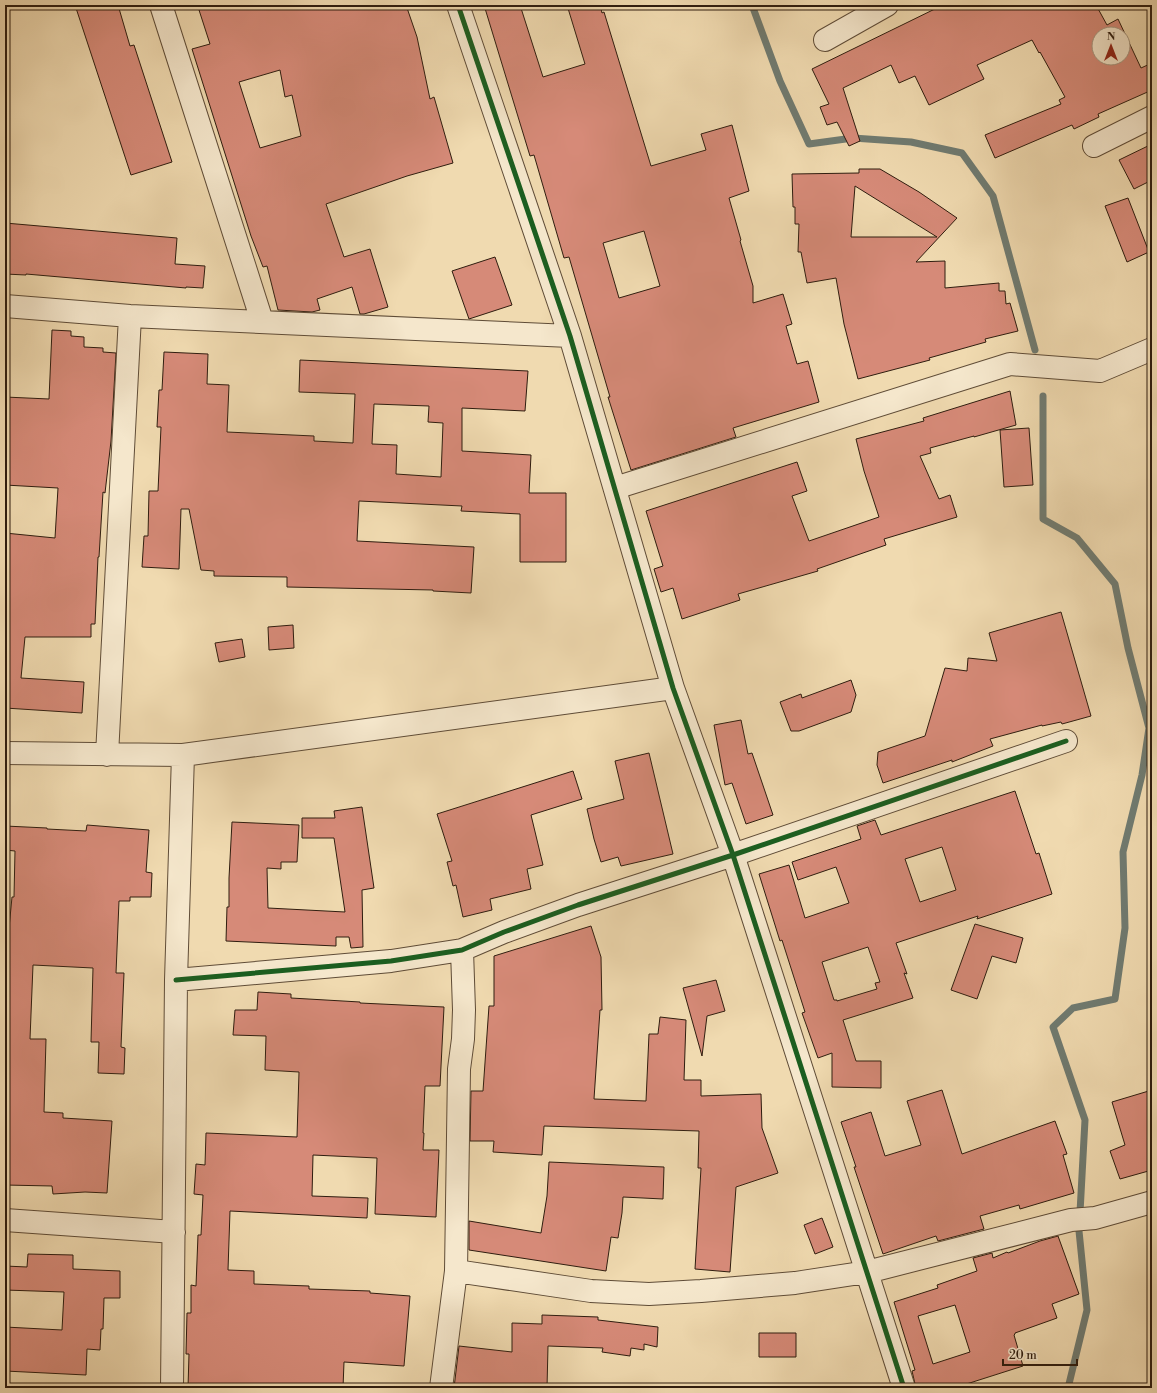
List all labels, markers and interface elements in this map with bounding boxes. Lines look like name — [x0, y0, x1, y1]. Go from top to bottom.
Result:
north arrow — [1091, 26, 1131, 66]
text: N — [1107, 30, 1116, 44]
scale bar — [1003, 1341, 1077, 1367]
text: 20 m — [1009, 1348, 1037, 1363]

